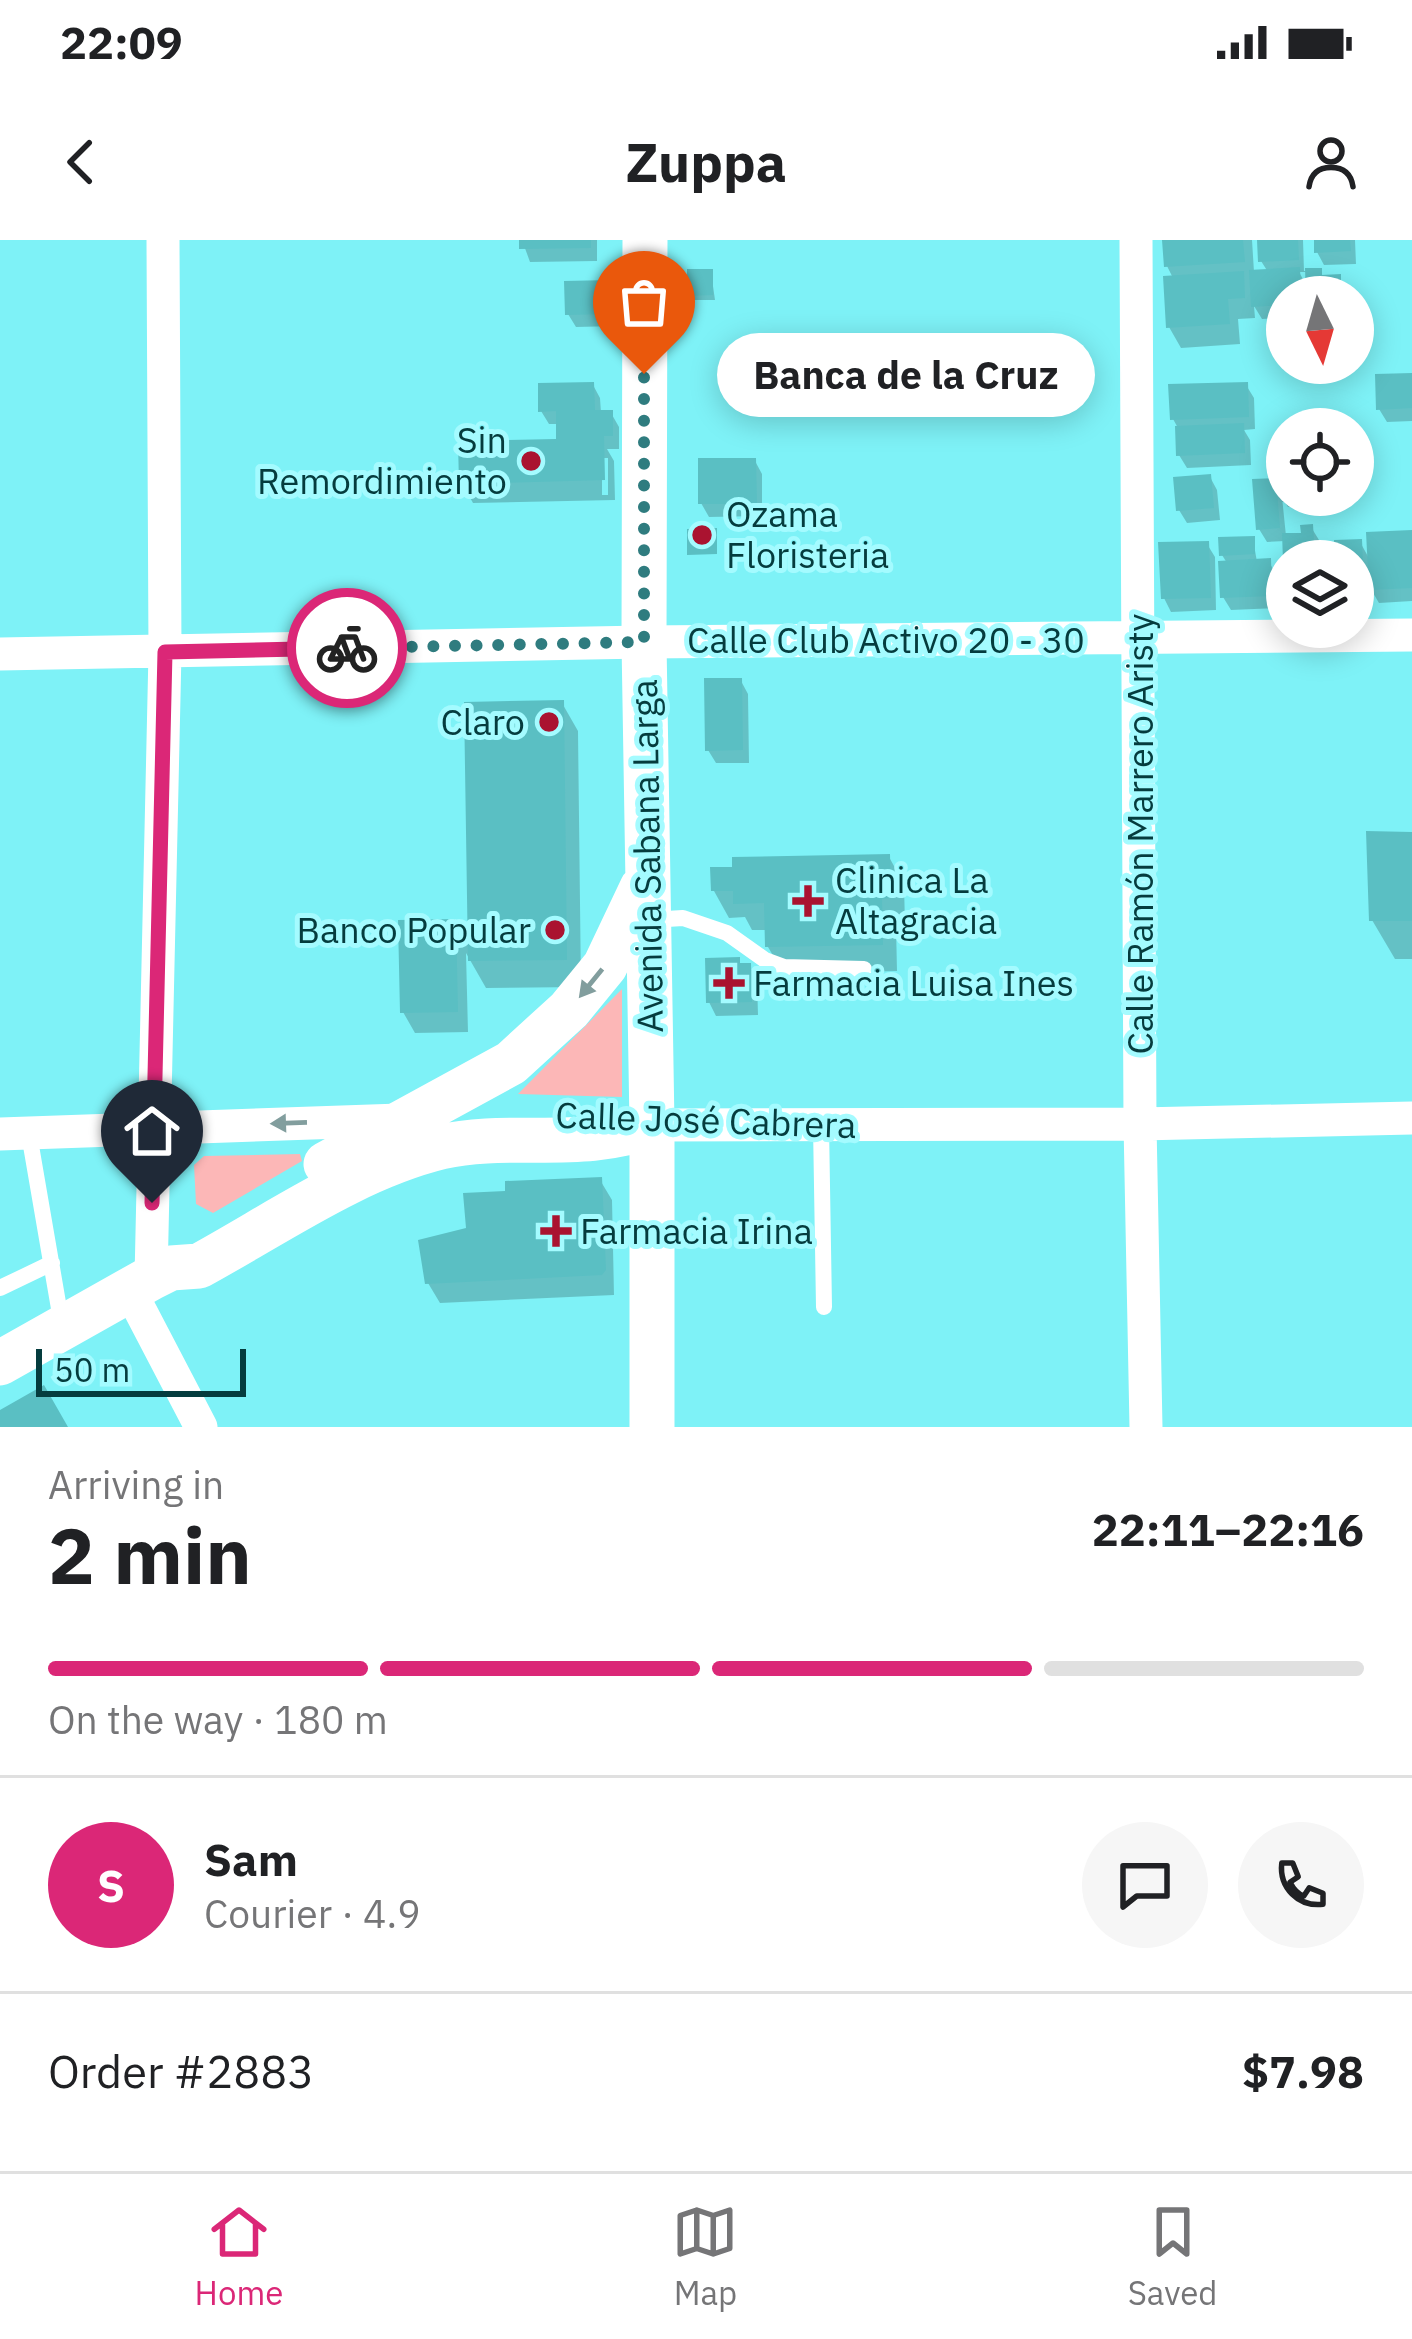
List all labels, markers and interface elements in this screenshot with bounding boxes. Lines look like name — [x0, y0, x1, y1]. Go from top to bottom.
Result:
text: 22:09 — [60, 13, 183, 71]
text: Zuppa — [625, 127, 787, 197]
icon: back — [48, 129, 114, 195]
icon: person — [1298, 129, 1364, 195]
pin — [593, 251, 695, 374]
icon: bag — [611, 269, 677, 335]
north arrow — [1266, 276, 1374, 384]
map controls — [1266, 276, 1374, 648]
callout: Banca de la Cruz — [716, 332, 1094, 416]
text: Banca de la Cruz — [753, 349, 1059, 400]
button: locate — [1266, 408, 1374, 516]
place label: Sin Remordimiento — [257, 416, 507, 504]
marker: Sin Remordimiento — [518, 448, 544, 474]
place label: Ozama Floristeria — [726, 490, 889, 578]
marker: Ozama Floristeria — [689, 522, 715, 548]
button: layers — [1266, 540, 1374, 648]
courier — [287, 588, 407, 708]
street label: Calle Ramón Marrero Aristy — [1116, 613, 1163, 1055]
icon: bike — [314, 615, 380, 681]
street label: Calle Club Activo 20 - 30 — [687, 616, 1085, 663]
street label: Avenida Sabana Larga — [620, 679, 673, 1033]
place label: Claro — [440, 698, 525, 745]
marker: Claro — [536, 709, 562, 735]
place label: Clinica La Altagracia — [835, 856, 997, 944]
marker: Clinica La Altagracia — [792, 885, 824, 917]
place label: Banco Popular — [296, 906, 531, 953]
marker: Banco Popular — [542, 917, 568, 943]
place label: Farmacia Luisa Ines — [753, 959, 1074, 1006]
one-way arrow — [579, 967, 604, 998]
marker: Farmacia Luisa Ines — [716, 970, 742, 996]
pin — [101, 1080, 203, 1203]
street label: Calle José Cabrera — [555, 1091, 857, 1148]
icon: home — [119, 1098, 185, 1164]
one-way arrow — [269, 1114, 307, 1133]
place label: Farmacia Irina — [580, 1207, 813, 1254]
marker: Farmacia Irina — [543, 1218, 569, 1244]
scale bar — [36, 1343, 246, 1396]
text: 50 m — [54, 1348, 130, 1391]
text: Arriving in — [48, 1459, 224, 1510]
text: 22:11–22:16 — [1092, 1500, 1364, 1558]
text: 2 min — [48, 1504, 252, 1605]
text: On the way · 180 m — [48, 1694, 388, 1745]
button: chat — [1082, 1822, 1208, 1948]
button: phone — [1238, 1822, 1364, 1948]
text: Sam — [204, 1830, 298, 1888]
text: S — [97, 1856, 125, 1914]
text: Courier · 4.9 — [204, 1888, 421, 1939]
text: Order #2883 — [48, 2042, 314, 2100]
text: $7.98 — [1242, 2042, 1364, 2100]
tab: Home — [195, 2199, 283, 2314]
tab: Map — [672, 2199, 738, 2314]
tab: Saved — [1128, 2199, 1217, 2314]

